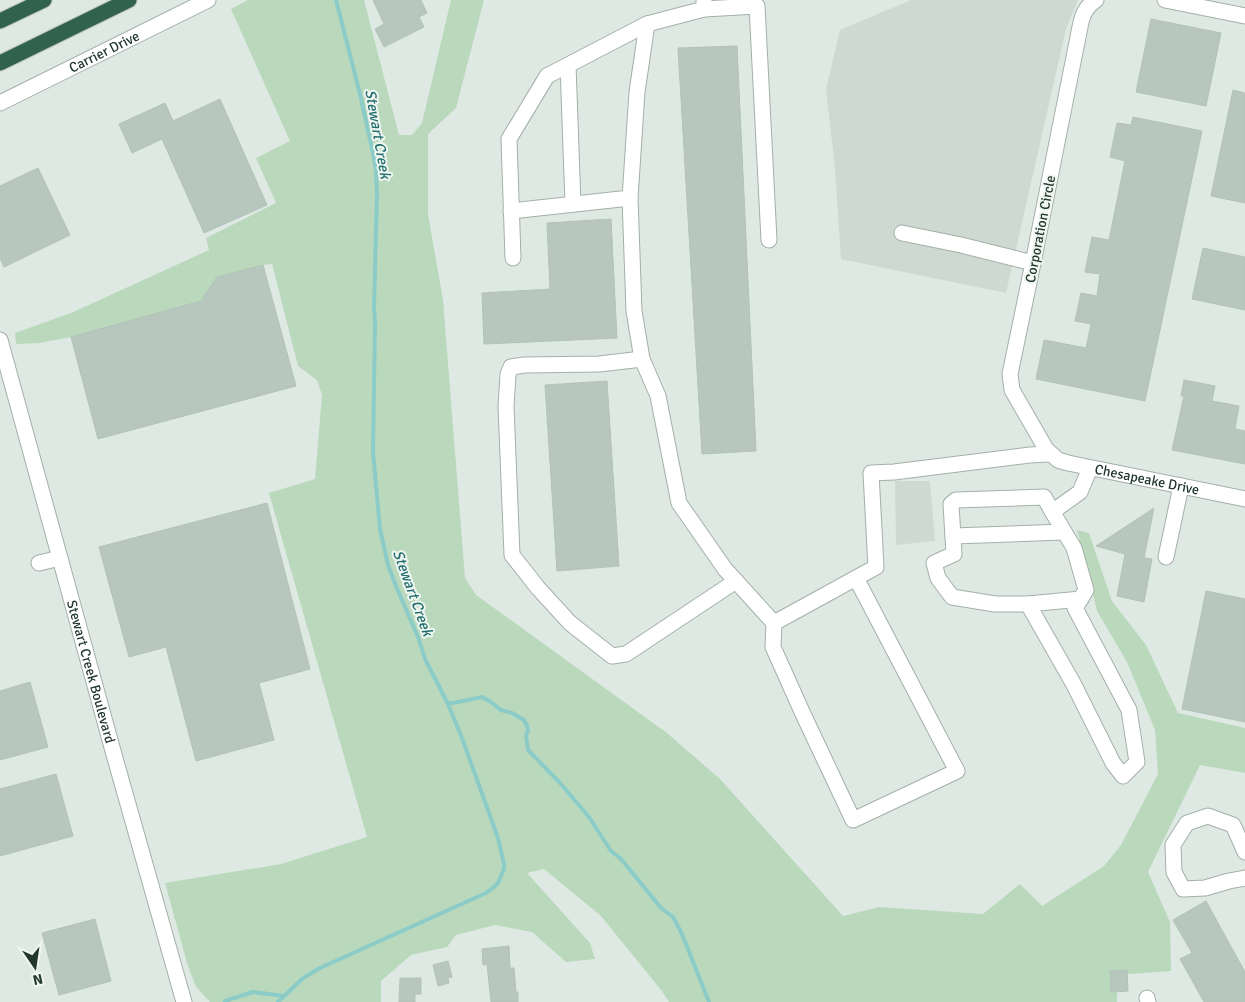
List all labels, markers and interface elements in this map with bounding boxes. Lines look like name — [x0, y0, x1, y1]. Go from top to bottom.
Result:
street label: Carrier Drive — [66, 27, 142, 77]
water label: Stewart Creek — [361, 88, 395, 181]
street label: Corporation Circle — [1022, 174, 1059, 284]
street label: Chesapeake Drive — [1093, 461, 1201, 498]
water label: Stewart Creek — [389, 547, 437, 640]
street label: Stewart Creek Boulevard — [63, 598, 118, 745]
north arrow — [10, 942, 60, 992]
text: N — [31, 970, 44, 989]

